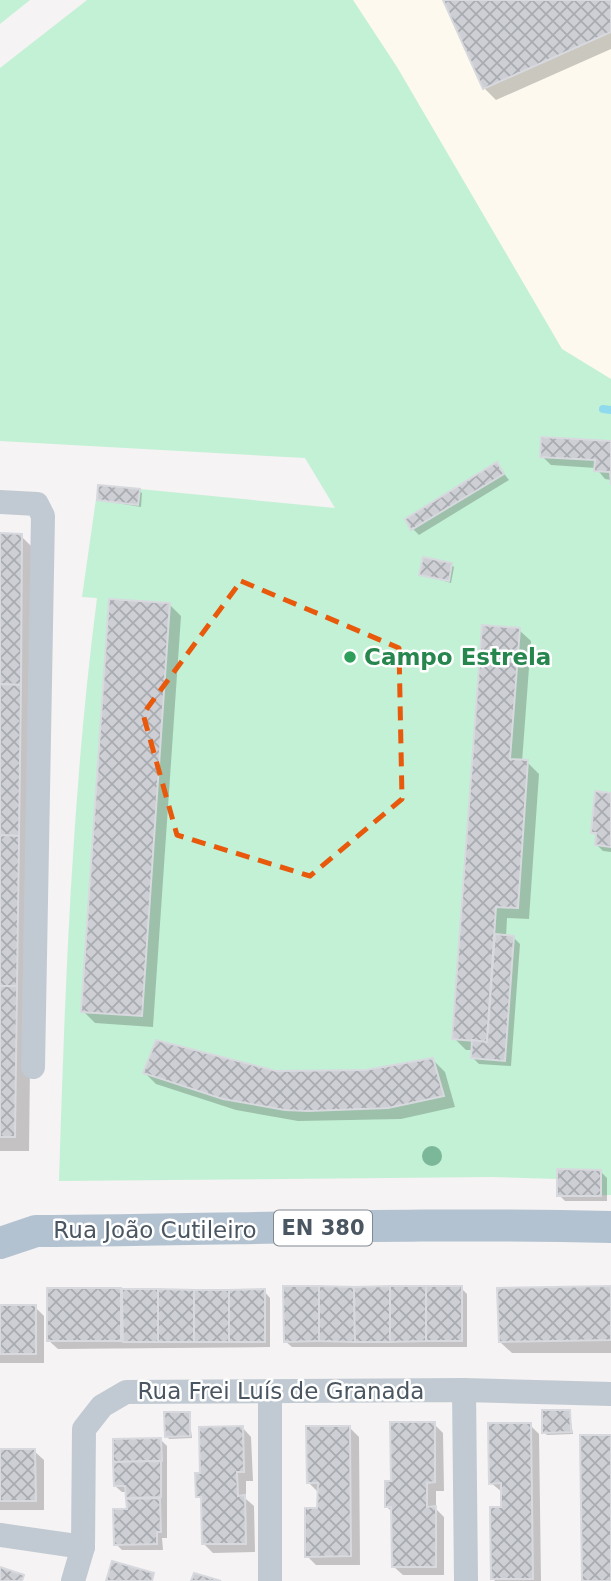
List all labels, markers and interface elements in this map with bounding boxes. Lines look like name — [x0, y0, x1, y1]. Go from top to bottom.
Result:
place label: Campo Estrela — [364, 644, 551, 670]
marker: Campo Estrela — [342, 649, 358, 665]
road number: EN 380 — [274, 1210, 372, 1246]
street label: Rua João Cutileiro — [53, 1217, 257, 1243]
street label: Rua Frei Luís de Granada — [138, 1378, 424, 1404]

